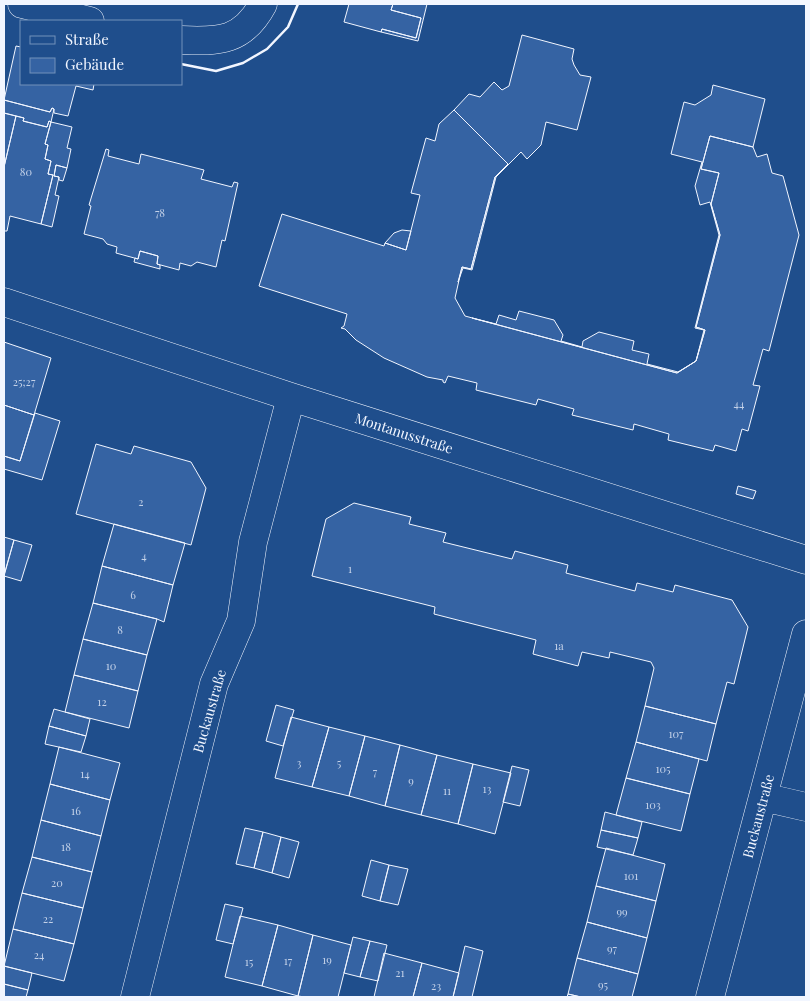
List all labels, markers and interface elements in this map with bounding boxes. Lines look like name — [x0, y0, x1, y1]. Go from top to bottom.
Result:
legend — [20, 20, 182, 85]
text: Straße — [65, 29, 109, 49]
text: Gebäude — [65, 54, 124, 74]
house number: 80 — [20, 164, 33, 179]
house number: 78 — [155, 205, 165, 220]
house number: 25;27 — [13, 374, 36, 389]
house number: 44 — [734, 396, 745, 411]
street label: Montanusstraße — [352, 408, 456, 458]
house number: 2 — [138, 494, 144, 509]
house number: 4 — [141, 548, 147, 563]
house number: 1 — [348, 561, 352, 576]
house number: 6 — [130, 587, 136, 602]
house number: 8 — [117, 622, 123, 637]
house number: 1a — [554, 638, 564, 653]
house number: 10 — [106, 658, 117, 673]
street label: Buckaustraße — [188, 667, 230, 755]
house number: 12 — [97, 694, 107, 709]
house number: 107 — [668, 726, 684, 741]
house number: 3 — [297, 755, 302, 770]
house number: 5 — [337, 755, 342, 770]
house number: 105 — [655, 761, 671, 776]
house number: 7 — [373, 764, 378, 779]
house number: 14 — [80, 766, 90, 781]
street label: Buckaustraße — [738, 772, 778, 860]
house number: 9 — [408, 773, 414, 788]
house number: 13 — [483, 781, 491, 796]
house number: 11 — [443, 783, 451, 798]
house number: 103 — [645, 797, 661, 812]
house number: 16 — [71, 803, 81, 818]
house number: 18 — [61, 839, 71, 854]
house number: 101 — [624, 868, 638, 883]
house number: 20 — [51, 875, 63, 890]
house number: 99 — [616, 904, 628, 919]
house number: 22 — [43, 911, 53, 926]
house number: 97 — [607, 941, 618, 956]
house number: 24 — [34, 947, 45, 962]
house number: 19 — [322, 952, 332, 967]
house number: 17 — [284, 953, 293, 968]
house number: 15 — [245, 954, 254, 969]
house number: 21 — [395, 965, 405, 980]
house number: 95 — [598, 977, 609, 992]
house number: 23 — [431, 978, 441, 993]

